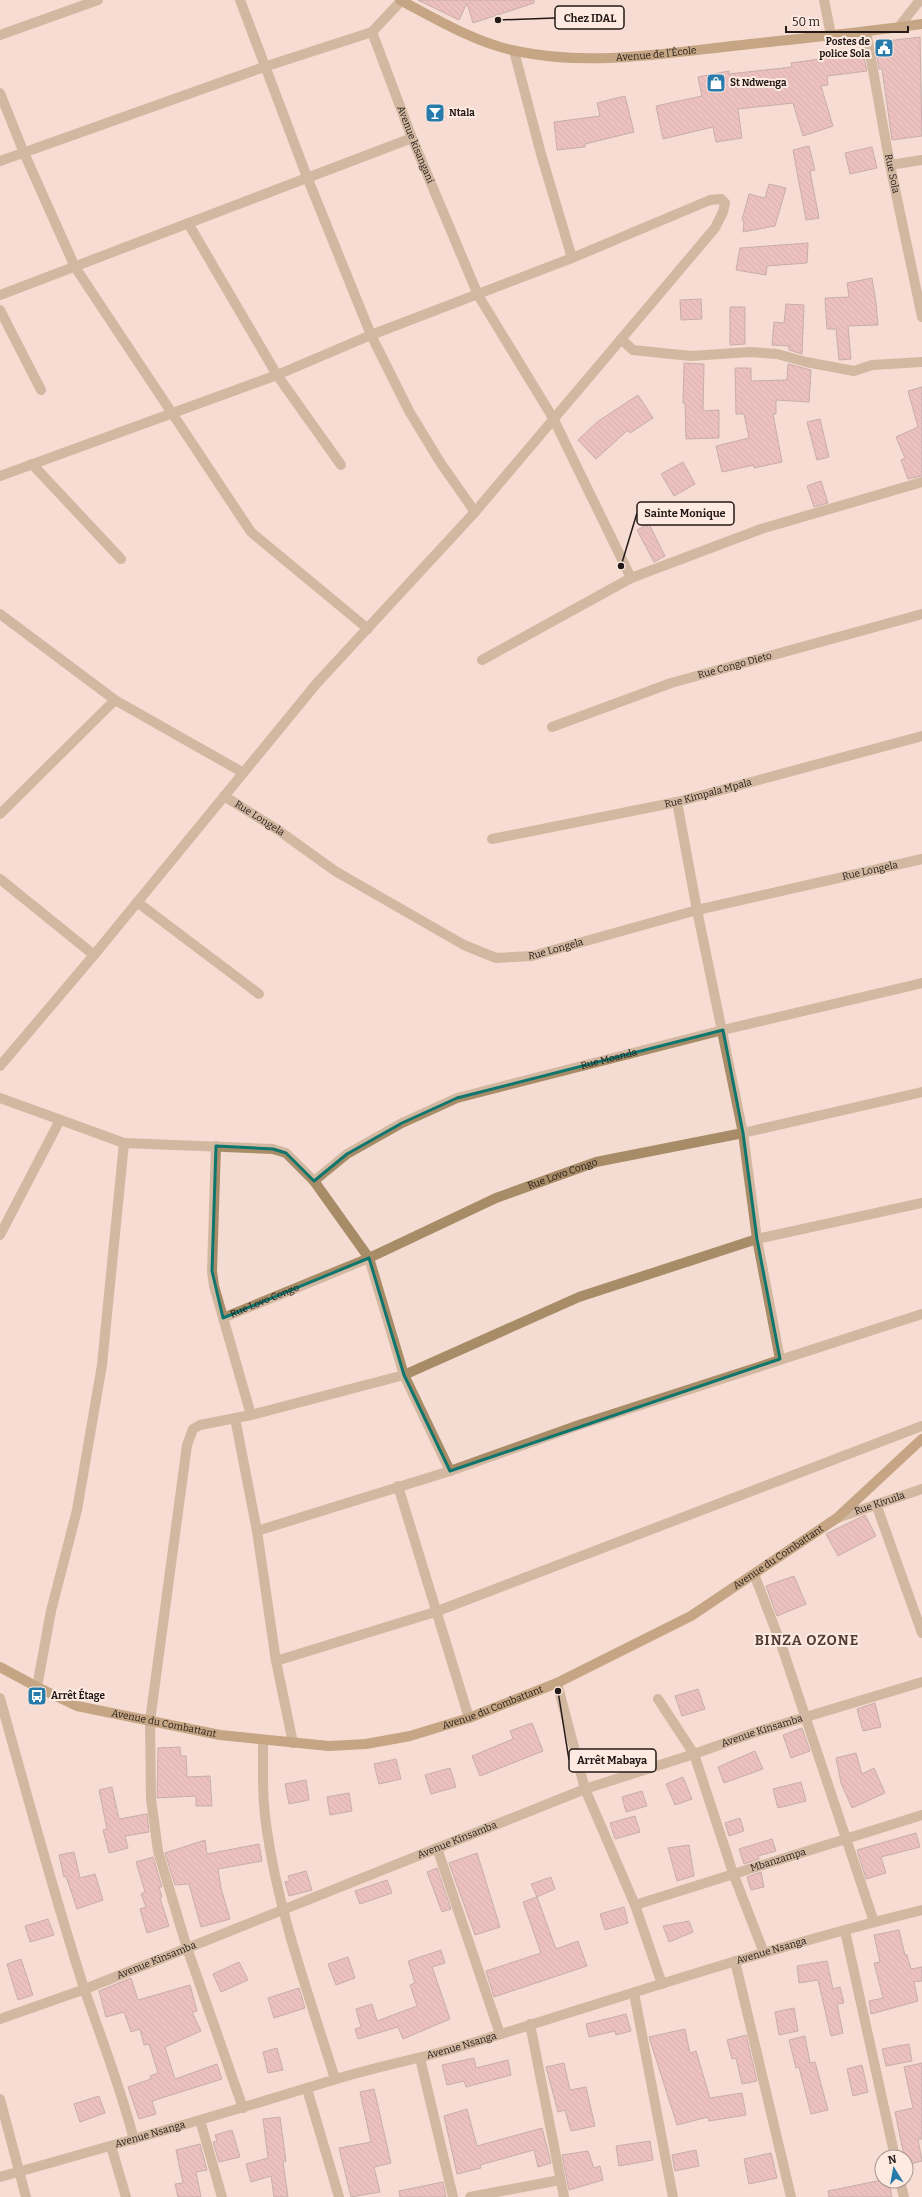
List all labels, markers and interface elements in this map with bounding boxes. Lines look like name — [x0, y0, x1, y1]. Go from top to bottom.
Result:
callout: Chez IDAL — [555, 6, 624, 29]
scale bar — [786, 8, 908, 34]
text: Chez IDAL — [564, 12, 616, 25]
text: 50 m — [792, 15, 821, 29]
place label: Postes de police Sola — [819, 36, 871, 60]
public building icon: Postes de police Sola — [873, 37, 895, 59]
street label: Avenue de l'École — [616, 44, 697, 64]
shop icon: St Ndwenga — [705, 72, 727, 94]
place label: St Ndwenga — [730, 77, 787, 89]
bar icon: Ntala — [424, 102, 446, 124]
street label: Avenue kisangani — [394, 104, 436, 185]
place label: Ntala — [449, 107, 475, 119]
street label: Rue Sola — [882, 153, 902, 195]
callout: Sainte Monique — [637, 502, 734, 525]
text: Sainte Monique — [644, 507, 726, 520]
street label: Rue Congo Dieto — [696, 650, 773, 681]
street label: Rue Kimpala Mpala — [663, 776, 754, 810]
street label: Rue Longela — [232, 798, 287, 839]
street label: Rue Longela — [841, 859, 900, 883]
street label: Rue Longela — [528, 936, 585, 962]
street label: Rue Moanda — [579, 1046, 639, 1072]
street label: Rue Lovo Congo — [526, 1156, 599, 1192]
street label: Rue Lovo Congo — [228, 1281, 301, 1320]
street label: Rue Kivuila — [853, 1489, 907, 1518]
street label: Avenue du Combattant — [731, 1522, 826, 1592]
district label: BINZA OZONE — [755, 1632, 859, 1649]
street label: Avenue du Combattant — [441, 1683, 545, 1732]
bus stop icon: Arrêt Étage — [26, 1685, 48, 1707]
place label: Arrêt Étage — [51, 1688, 105, 1702]
street label: Avenue du Combattant — [110, 1707, 218, 1740]
street label: Avenue Kinsamba — [720, 1712, 805, 1750]
callout: Arrêt Mabaya — [569, 1749, 656, 1772]
text: Arrêt Mabaya — [577, 1754, 648, 1767]
street label: Avenue Kinsamba — [416, 1819, 499, 1861]
street label: Mbanzampa — [749, 1846, 808, 1874]
street label: Avenue Nsanga — [735, 1935, 808, 1967]
street label: Avenue Kinsamba — [115, 1939, 198, 1982]
street label: Avenue Nsanga — [425, 2030, 499, 2062]
street label: Avenue Nsanga — [113, 2118, 187, 2150]
north arrow — [874, 2149, 914, 2189]
text: N — [887, 2152, 898, 2167]

